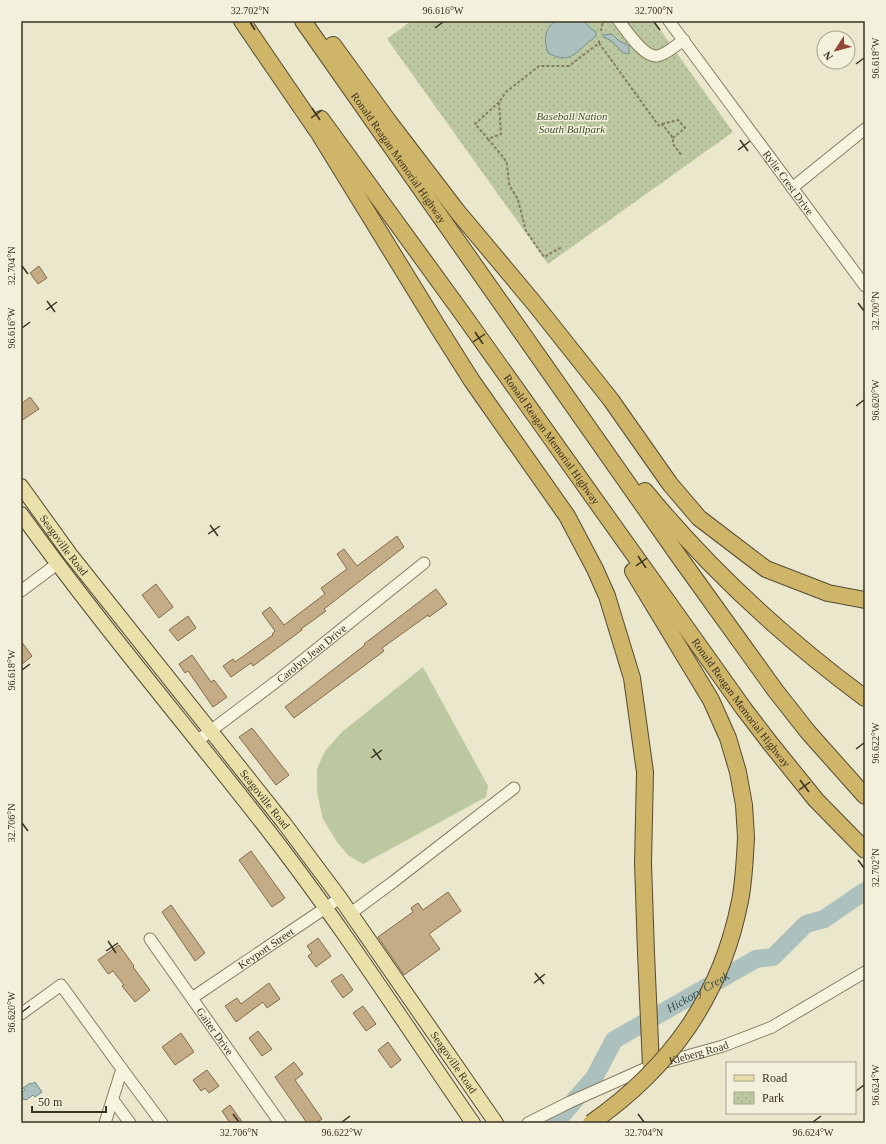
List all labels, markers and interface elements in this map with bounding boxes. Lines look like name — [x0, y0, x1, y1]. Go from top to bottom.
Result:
text: 32.702°N — [231, 5, 269, 16]
text: 96.616°W — [423, 5, 464, 16]
text: 32.700°N — [635, 5, 673, 16]
north arrow — [816, 30, 856, 70]
text: 96.618°W — [870, 37, 881, 78]
text: N — [821, 49, 835, 63]
street label: Ronald Reagan Memorial Highway — [349, 90, 449, 226]
park label: Baseball Nation South Ballpark — [536, 110, 608, 135]
street label: Rylie Crest Drive — [761, 148, 816, 217]
text: 32.704°N — [6, 247, 17, 285]
text: 32.700°N — [870, 292, 881, 330]
text: 96.616°W — [6, 307, 17, 348]
street label: Ronald Reagan Memorial Highway — [502, 372, 603, 507]
text: 96.620°W — [870, 379, 881, 420]
street label: Seagoville Road — [38, 512, 91, 578]
street label: Carolyn Jean Drive — [274, 622, 349, 685]
street label: Ronald Reagan Memorial Highway — [690, 636, 793, 769]
text: 96.618°W — [6, 649, 17, 690]
text: 96.622°W — [870, 722, 881, 763]
street label: Seagoville Road — [238, 767, 293, 832]
text: 32.706°N — [6, 804, 17, 842]
text: 32.702°N — [870, 849, 881, 887]
street label: Keyport Street — [236, 925, 296, 971]
water label: Hickory Creek — [663, 968, 732, 1016]
text: 96.620°W — [6, 991, 17, 1032]
street label: Gaiter Drive — [194, 1005, 236, 1057]
street label: Seagoville Road — [428, 1029, 480, 1096]
street label: Kleberg Road — [667, 1038, 731, 1067]
legend — [726, 1062, 856, 1114]
text: 96.624°W — [870, 1064, 881, 1105]
text: Road — [762, 1071, 787, 1085]
scale bar — [32, 1088, 106, 1114]
text: Park — [762, 1091, 784, 1105]
text: 50 m — [38, 1095, 63, 1109]
text: 32.706°N — [220, 1127, 258, 1138]
text: 96.622°W — [322, 1127, 363, 1138]
text: 32.704°N — [625, 1127, 663, 1138]
text: 96.624°W — [793, 1127, 834, 1138]

